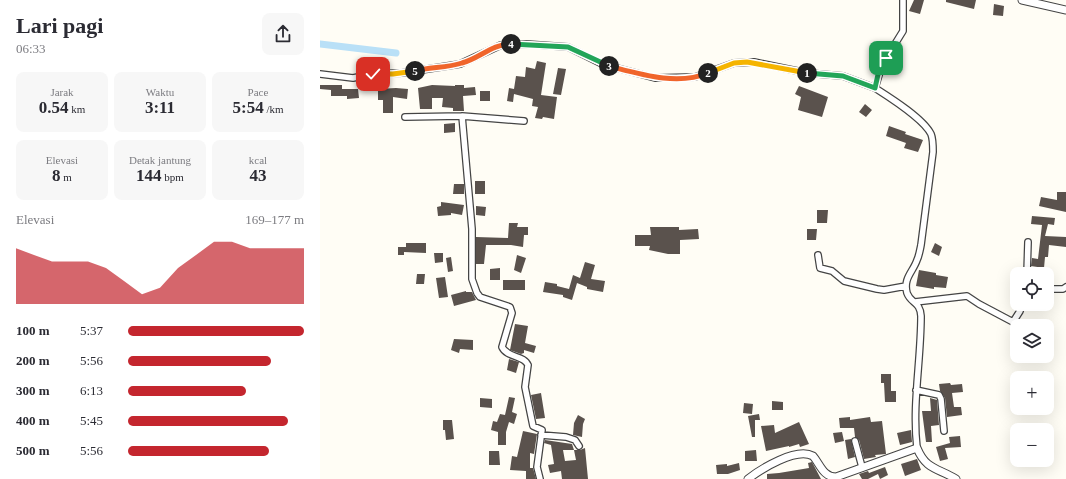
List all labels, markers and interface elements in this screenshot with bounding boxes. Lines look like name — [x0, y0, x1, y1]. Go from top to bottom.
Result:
text: Lari pagi — [16, 13, 103, 38]
button: share — [262, 13, 304, 55]
pin: 4 — [501, 34, 521, 54]
text: 4 — [508, 38, 514, 50]
text: 06:33 — [16, 41, 46, 56]
pin — [869, 41, 903, 75]
icon: arrive — [875, 47, 897, 69]
pin: 3 — [599, 56, 619, 76]
pin — [356, 57, 390, 91]
text: 3 — [606, 60, 612, 72]
pin: 5 — [405, 61, 425, 81]
icon: check — [362, 63, 384, 85]
pin: 2 — [698, 63, 718, 83]
pin: 1 — [797, 63, 817, 83]
text: 5 — [412, 65, 418, 77]
text: 2 — [705, 67, 711, 79]
text: 1 — [804, 67, 810, 79]
text: Jarak — [50, 86, 74, 98]
text: Waktu — [146, 86, 174, 98]
text: Pace — [248, 86, 268, 98]
text: 0.54 — [39, 98, 68, 117]
text: 3:11 — [145, 98, 175, 117]
text: 5:54 — [232, 98, 264, 117]
text: km — [68, 103, 85, 115]
text: /km — [264, 103, 284, 115]
text: Elevasi — [46, 154, 78, 166]
text: Detak jantung — [129, 154, 191, 166]
text: kcal — [249, 154, 267, 166]
text: 8 — [52, 166, 61, 185]
text: 144 — [136, 166, 162, 185]
text: 43 — [250, 166, 267, 185]
text: m — [61, 171, 72, 183]
text: bpm — [162, 171, 184, 183]
text: Elevasi — [16, 212, 54, 227]
text: 169–177 m — [245, 212, 304, 227]
map controls — [1010, 267, 1054, 467]
button: locate — [1010, 267, 1054, 311]
button: layers — [1010, 319, 1054, 363]
text: 100 m — [16, 323, 50, 338]
text: 5:37 — [80, 323, 103, 338]
text: 200 m — [16, 353, 50, 368]
text: 5:56 — [80, 353, 103, 368]
button: + — [1010, 371, 1054, 415]
text: 300 m — [16, 383, 50, 398]
text: 6:13 — [80, 383, 103, 398]
text: 400 m — [16, 413, 50, 428]
text: 5:45 — [80, 413, 103, 428]
button: − — [1010, 423, 1054, 467]
text: 500 m — [16, 443, 50, 458]
text: 5:56 — [80, 443, 103, 458]

